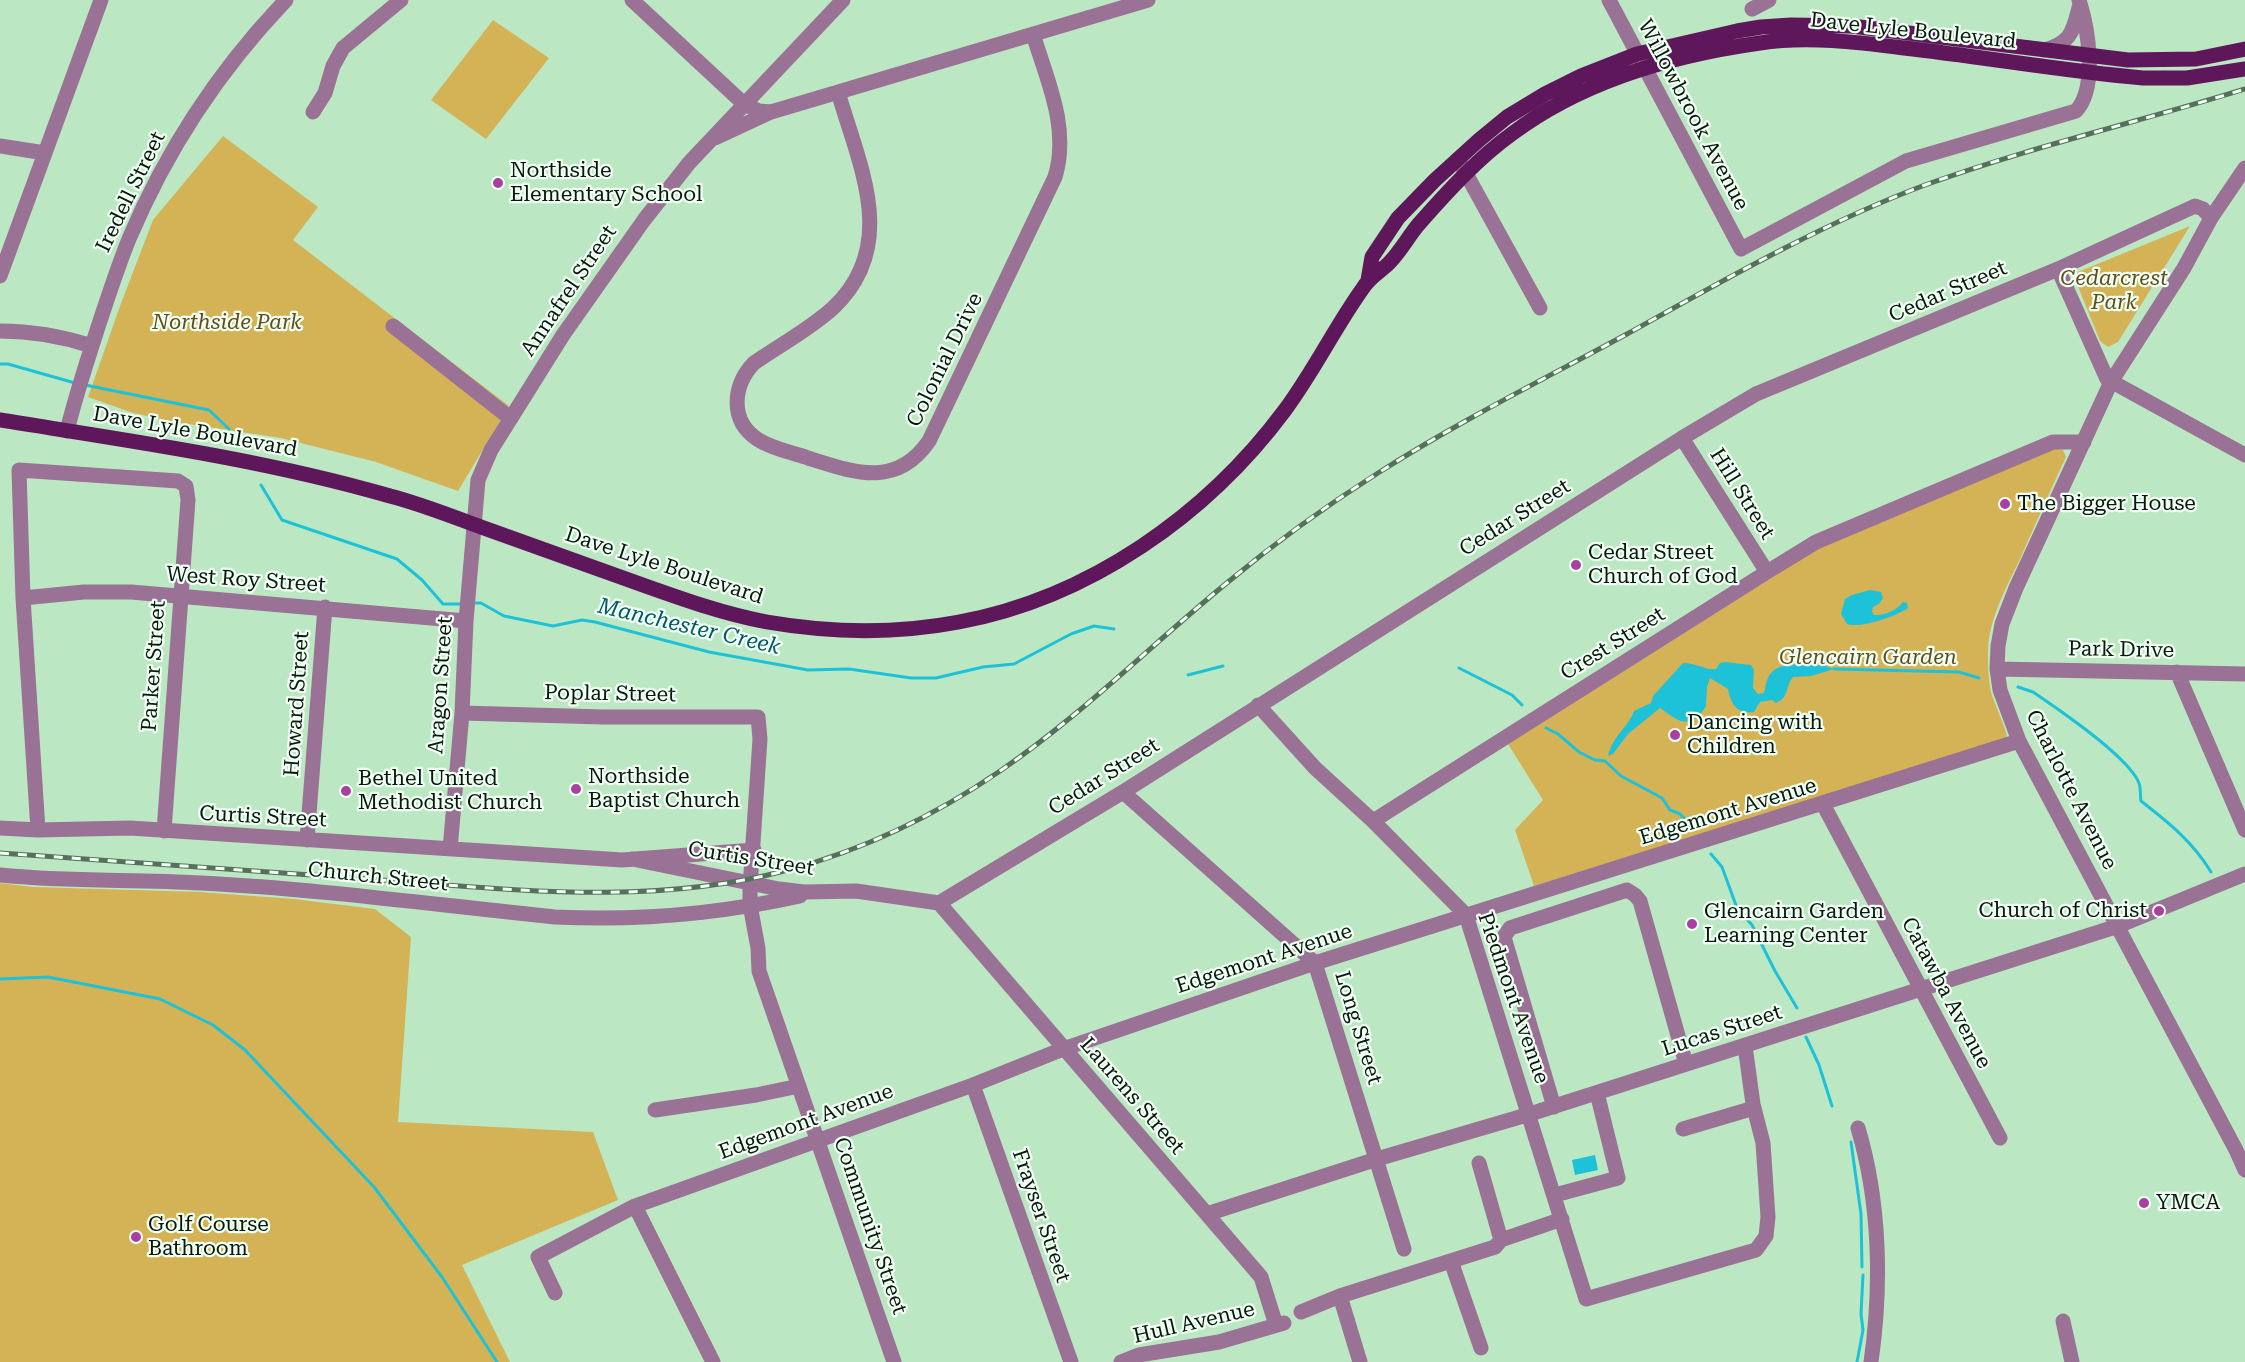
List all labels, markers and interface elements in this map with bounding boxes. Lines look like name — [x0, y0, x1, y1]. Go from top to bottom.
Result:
street label: Dave Lyle Boulevard — [1809, 8, 2017, 54]
street label: Willowbrook Avenue — [1632, 15, 1754, 215]
street label: Iredell Street — [91, 128, 171, 256]
place label: Northside Elementary School — [510, 158, 703, 208]
marker: Northside Elementary School — [491, 176, 505, 190]
street label: Annafrel Street — [516, 221, 622, 361]
street label: Cedar Street — [1885, 256, 2011, 328]
park label: Cedarcrest Park — [2060, 266, 2168, 316]
street label: Colonial Drive — [902, 289, 988, 431]
park label: Northside Park — [152, 310, 302, 336]
street label: Dave Lyle Boulevard — [91, 402, 299, 462]
street label: Hill Street — [1704, 444, 1780, 544]
street label: Cedar Street — [1455, 474, 1575, 562]
place label: The Bigger House — [2017, 491, 2196, 517]
marker: The Bigger House — [1998, 497, 2012, 511]
street label: Dave Lyle Boulevard — [562, 522, 766, 610]
place label: Cedar Street Church of God — [1588, 540, 1738, 590]
marker: Cedar Street Church of God — [1569, 558, 1583, 572]
street label: West Roy Street — [165, 562, 327, 598]
water label: Manchester Creek — [595, 593, 783, 661]
street label: Parker Street — [137, 600, 171, 732]
street label: Crest Street — [1556, 602, 1670, 686]
street label: Aragon Street — [424, 615, 458, 755]
street label: Howard Street — [279, 630, 315, 778]
street label: Park Drive — [2068, 636, 2174, 664]
park label: Glencairn Garden — [1779, 645, 1957, 671]
street label: Poplar Street — [544, 680, 676, 708]
street label: Charlotte Avenue — [2020, 706, 2122, 874]
place label: Dancing with Children — [1687, 710, 1823, 760]
marker: Dancing with Children — [1668, 728, 1682, 742]
street label: Cedar Street — [1044, 733, 1164, 821]
place label: Northside Baptist Church — [588, 764, 740, 814]
place label: Bethel United Methodist Church — [358, 766, 542, 816]
street label: Edgemont Avenue — [1636, 773, 1820, 851]
marker: Northside Baptist Church — [569, 782, 583, 796]
marker: Bethel United Methodist Church — [339, 784, 353, 798]
street label: Curtis Street — [199, 801, 327, 833]
street label: Curtis Street — [686, 837, 816, 881]
street label: Church Street — [307, 857, 449, 897]
place label: Church of Christ — [1978, 898, 2147, 924]
place label: Glencairn Garden Learning Center — [1704, 899, 1884, 949]
marker: Church of Christ — [2152, 904, 2166, 918]
street label: Piedmont Avenue — [1472, 909, 1554, 1087]
street label: Catawba Avenue — [1896, 913, 1996, 1073]
marker: Glencairn Garden Learning Center — [1685, 917, 1699, 931]
street label: Edgemont Avenue — [1173, 919, 1355, 999]
street label: Long Street — [1329, 968, 1387, 1088]
street label: Lucas Street — [1659, 1000, 1785, 1062]
street label: Laurens Street — [1074, 1032, 1190, 1160]
street label: Edgemont Avenue — [715, 1079, 897, 1165]
street label: Community Street — [828, 1134, 912, 1318]
street label: Frayser Street — [1006, 1146, 1076, 1286]
place label: YMCA — [2156, 1190, 2220, 1216]
marker: YMCA — [2137, 1196, 2151, 1210]
place label: Golf Course Bathroom — [148, 1212, 269, 1262]
marker: Golf Course Bathroom — [129, 1230, 143, 1244]
street label: Hull Avenue — [1131, 1297, 1257, 1349]

